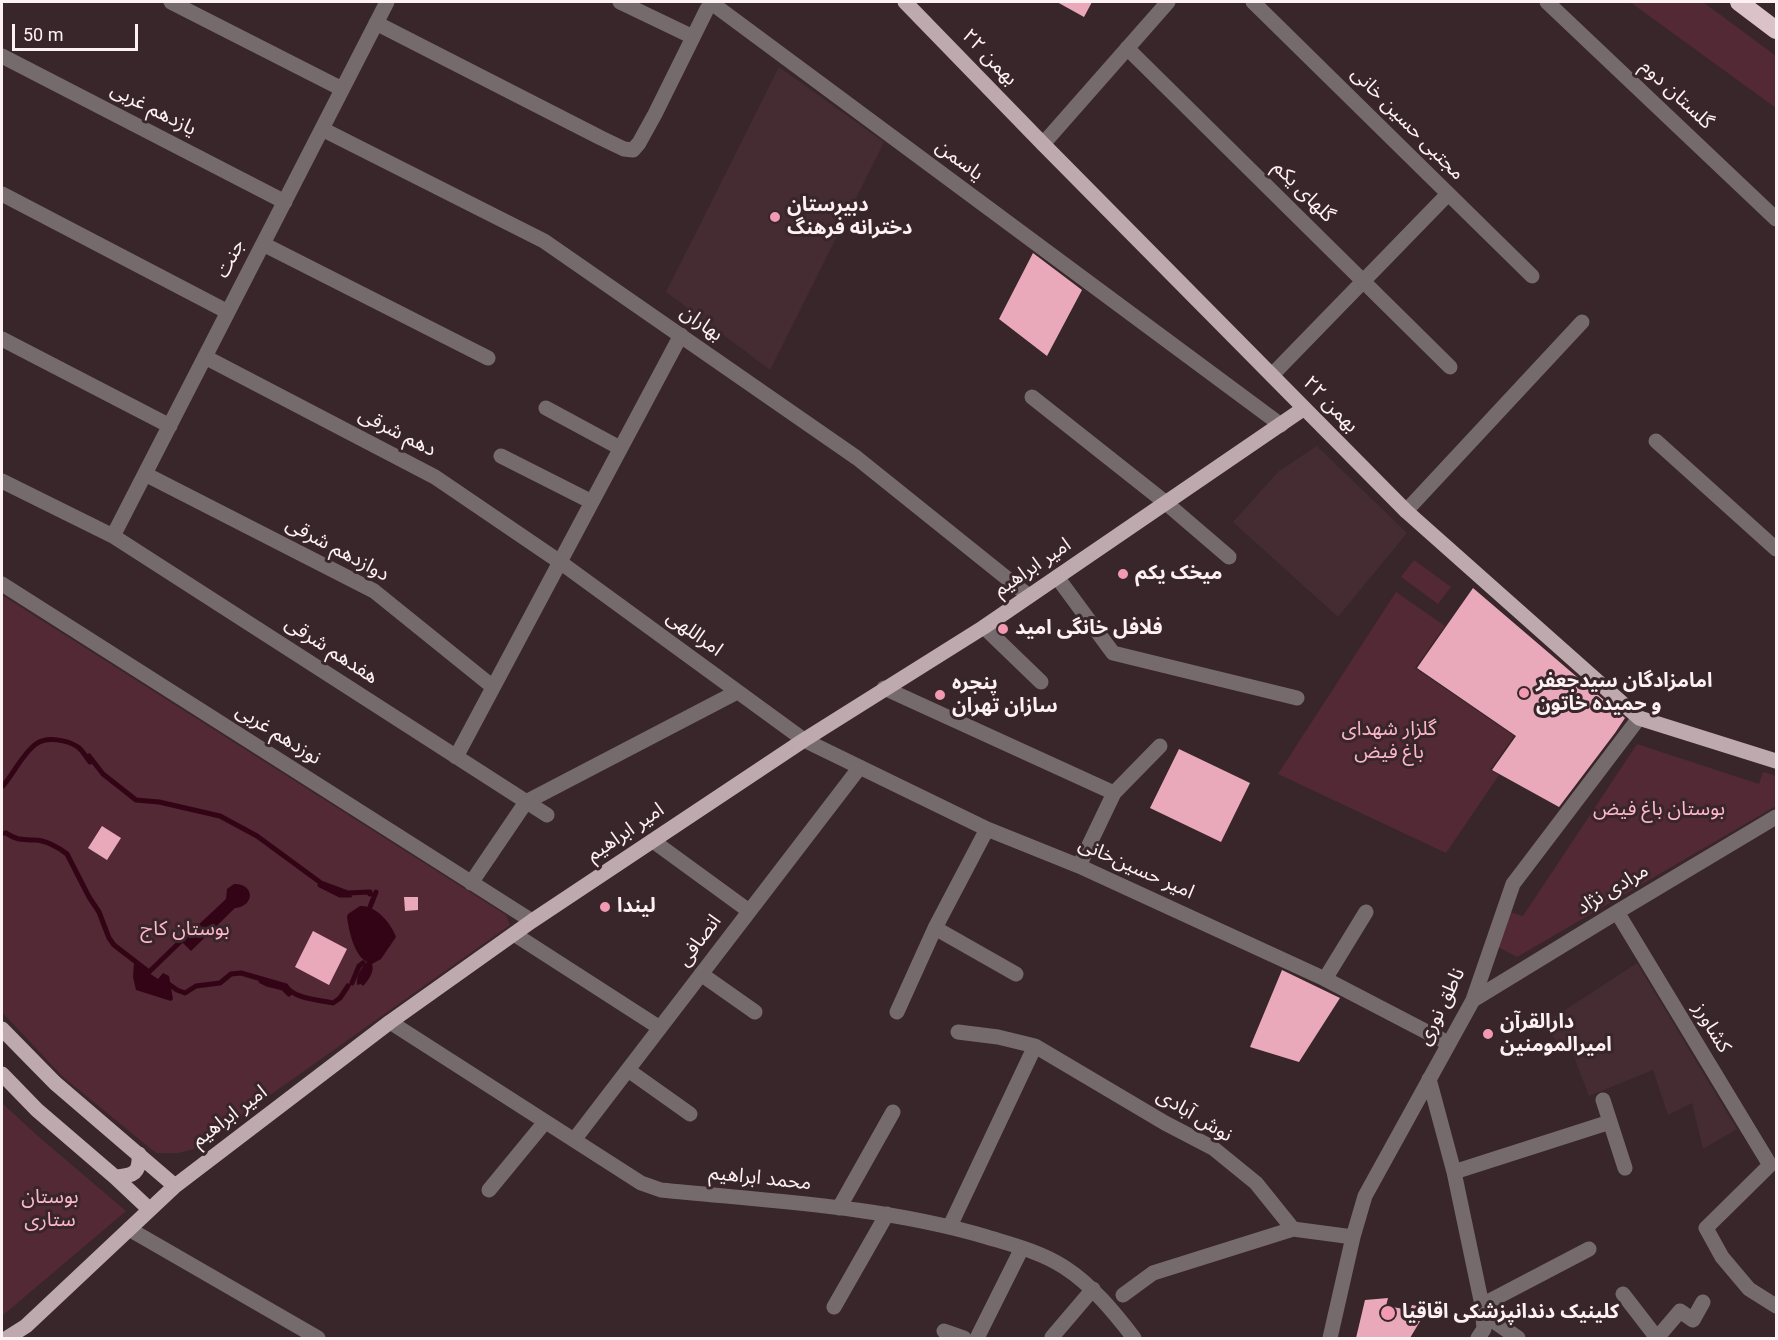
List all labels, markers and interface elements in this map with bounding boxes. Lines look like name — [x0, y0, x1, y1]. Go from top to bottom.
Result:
scale bar — [15, 12, 141, 50]
text: 50 m — [23, 24, 63, 45]
street label: ۲۲ بهمن — [956, 25, 1022, 91]
street label: گلستان دوم — [1634, 55, 1718, 135]
street label: مجتبی حسین خانی — [1345, 62, 1469, 186]
street label: یازدهم غربی — [106, 78, 200, 142]
street label: یاسمن — [930, 135, 988, 187]
street label: گلهای یکم — [1267, 156, 1339, 228]
place label: دبیرستان دخترانه فرهنگ — [787, 194, 912, 241]
marker: دبیرستان دخترانه فرهنگ — [768, 210, 782, 224]
street label: جنت — [211, 236, 251, 282]
street label: بهاران — [675, 301, 727, 347]
street label: ۲۲ بهمن — [1297, 372, 1363, 438]
street label: دهم شرقی — [354, 403, 440, 463]
street label: دوازدهم شرقی — [281, 513, 393, 587]
street label: امیر ابراهیم — [990, 533, 1076, 603]
place label: میخک یکم — [1135, 562, 1222, 586]
marker: میخک یکم — [1116, 567, 1130, 581]
street label: امراللهی — [661, 606, 727, 662]
street label: هفدهم شرقی — [280, 612, 382, 690]
place label: فلافل خانگی امید — [1015, 617, 1163, 641]
marker: فلافل خانگی امید — [996, 622, 1010, 636]
place label: امامزادگان سیدجعفر و حمیده خاتون — [1536, 670, 1712, 717]
place label: پنجره سازان تهران — [952, 672, 1058, 719]
marker: امامزادگان سیدجعفر و حمیده خاتون — [1517, 686, 1531, 700]
marker: پنجره سازان تهران — [933, 688, 947, 702]
street label: نوزدهم غربی — [231, 699, 325, 771]
park label: گلزار شهدای باغ فیض — [1341, 718, 1437, 765]
street label: امیر ابراهیم — [583, 798, 669, 868]
park label: بوستان باغ فیض — [1593, 798, 1725, 822]
street label: امیر حسین‌خانی — [1074, 833, 1198, 905]
street label: مرادی نژاد — [1573, 859, 1653, 921]
place label: لیندا — [617, 895, 656, 919]
marker: لیندا — [598, 900, 612, 914]
street label: انصافی — [673, 910, 727, 972]
park label: بوستان کاج — [140, 918, 230, 942]
street label: ناطق نوری — [1413, 964, 1471, 1050]
street label: کشاورز — [1687, 998, 1735, 1058]
place label: دارالقرآن امیرالمومنین — [1500, 1011, 1612, 1058]
marker: دارالقرآن امیرالمومنین — [1481, 1027, 1495, 1041]
street label: امیر ابراهیم — [188, 1081, 272, 1153]
street label: نوش آبادی — [1152, 1084, 1236, 1148]
street label: محمد ابراهیم — [708, 1162, 812, 1196]
park label: بوستان ستاری — [21, 1186, 79, 1233]
place label: کلینیک دندانپزشکی اقاقیا — [1402, 1301, 1619, 1325]
marker: کلینیک دندانپزشکی اقاقیا — [1379, 1304, 1397, 1322]

